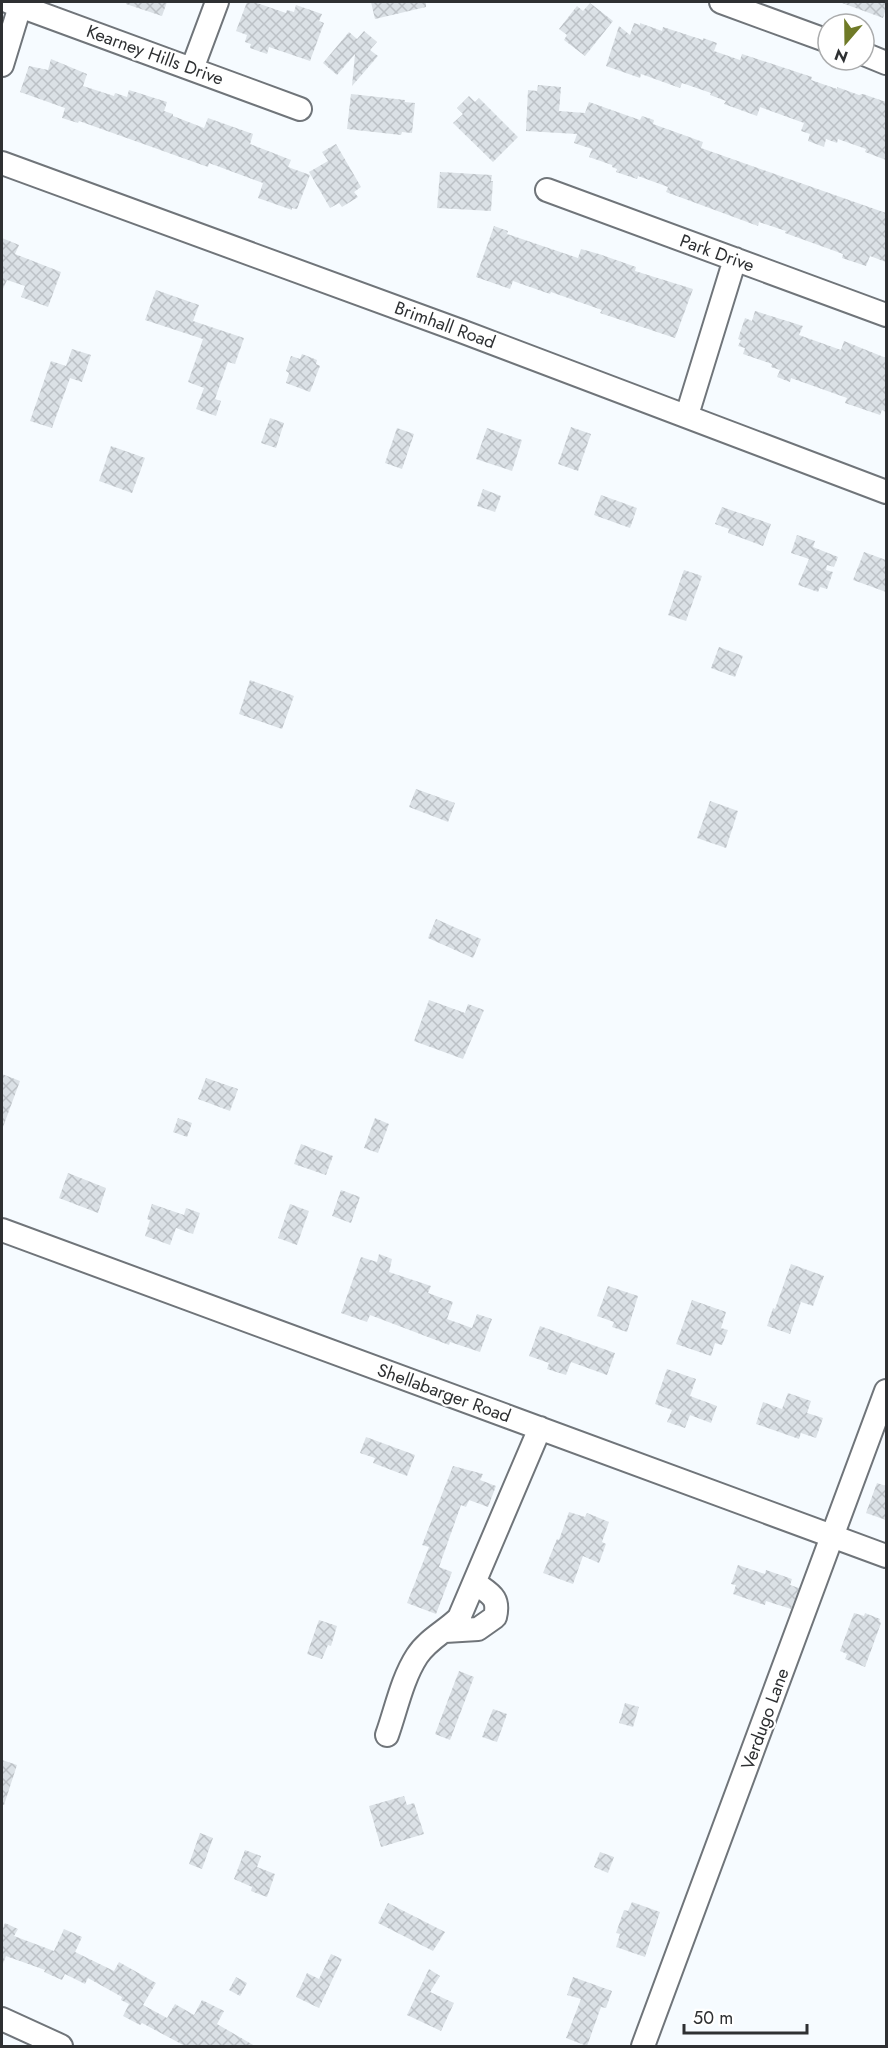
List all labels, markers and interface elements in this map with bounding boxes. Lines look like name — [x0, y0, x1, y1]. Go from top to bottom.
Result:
north arrow — [816, 12, 876, 72]
street label: Kearney Hills Drive — [83, 18, 227, 92]
text: N — [831, 43, 851, 69]
street label: Park Drive — [676, 228, 758, 278]
street label: Brimhall Road — [391, 295, 499, 355]
street label: Shellabarger Road — [374, 1357, 514, 1429]
street label: Verdugo Lane — [735, 1664, 795, 1774]
scale bar — [684, 1997, 807, 2035]
text: 50 m — [693, 2005, 733, 2031]

